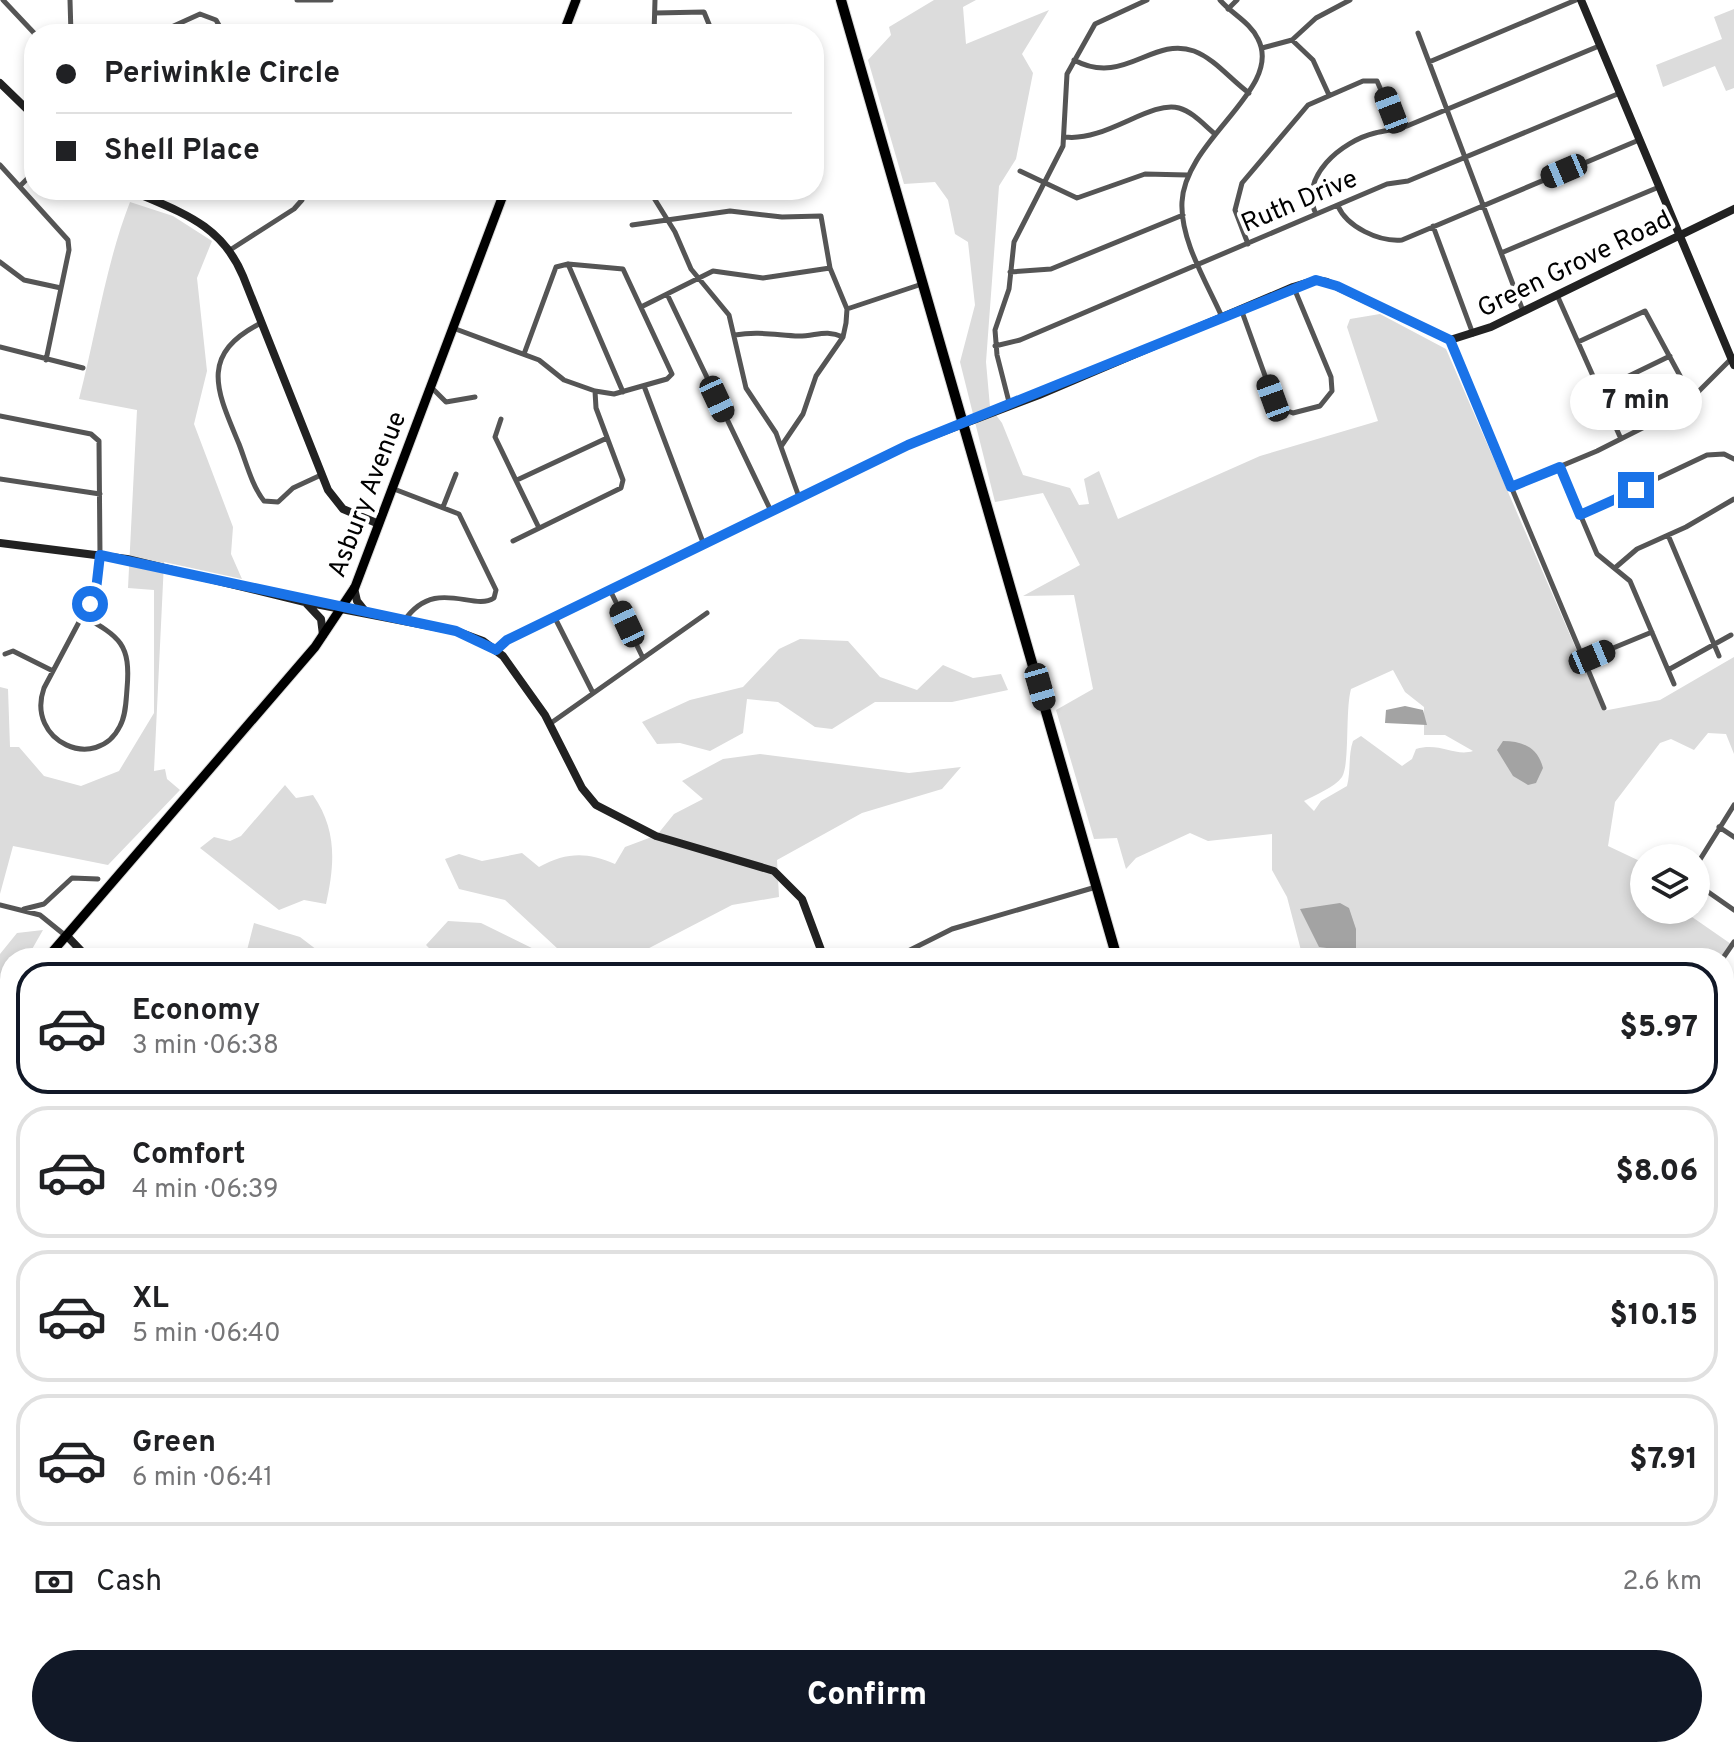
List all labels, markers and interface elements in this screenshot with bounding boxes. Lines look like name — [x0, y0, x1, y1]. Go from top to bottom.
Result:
text: Periwinkle Circle — [104, 56, 340, 93]
car — [1371, 83, 1411, 137]
text: Shell Place — [104, 133, 260, 170]
car — [1537, 151, 1591, 191]
street label: Ruth Drive — [1237, 163, 1363, 242]
street label: Green Grove Road — [1473, 204, 1678, 327]
car — [1254, 371, 1292, 425]
car — [696, 372, 738, 426]
callout: 7 min — [1570, 374, 1702, 430]
text: 7 min — [1602, 385, 1670, 418]
street label: Asbury Avenue — [322, 407, 415, 583]
route end — [1618, 472, 1654, 508]
route start — [72, 586, 108, 622]
car — [606, 597, 648, 651]
car — [1565, 637, 1619, 677]
car — [1022, 661, 1058, 713]
map controls — [1630, 844, 1710, 924]
button: layers — [1630, 844, 1710, 924]
icon: car — [36, 992, 108, 1064]
text: Economy — [132, 993, 260, 1030]
text: $5.97 — [1620, 1010, 1698, 1047]
text: 3 min · 06:38 — [132, 1030, 279, 1063]
icon: car — [36, 1136, 108, 1208]
text: Comfort — [132, 1137, 245, 1174]
text: $8.06 — [1616, 1154, 1698, 1191]
text: 4 min · 06:39 — [132, 1174, 278, 1207]
icon: car — [36, 1280, 108, 1352]
text: XL — [132, 1281, 169, 1318]
text: $10.15 — [1610, 1298, 1698, 1335]
text: 5 min · 06:40 — [132, 1318, 281, 1351]
icon: car — [36, 1424, 108, 1496]
text: Green — [132, 1425, 216, 1462]
text: $7.91 — [1629, 1442, 1698, 1479]
text: 6 min · 06:41 — [132, 1462, 273, 1495]
icon: cash — [32, 1560, 76, 1604]
text: Cash — [96, 1564, 162, 1601]
text: 2.6 km — [1623, 1566, 1702, 1599]
button: Confirm — [32, 1650, 1702, 1742]

